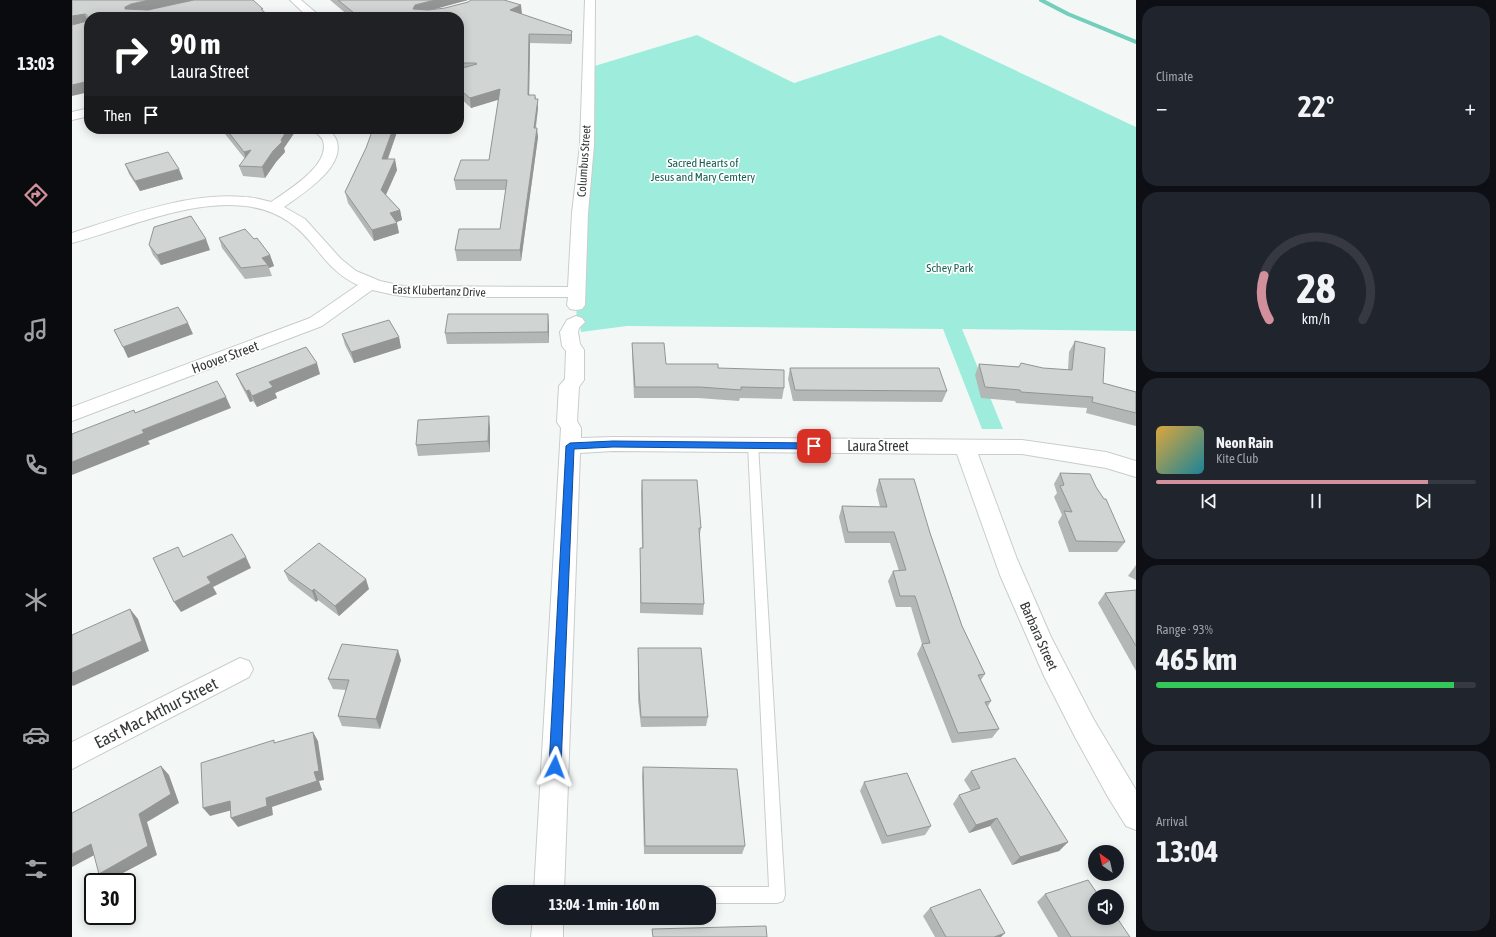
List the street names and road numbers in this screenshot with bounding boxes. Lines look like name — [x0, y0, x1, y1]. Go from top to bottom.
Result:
street label: Columbus Street — [574, 124, 594, 198]
street label: East Klubertanz Drive — [392, 282, 486, 300]
street label: Hoover Street — [189, 338, 261, 376]
street label: Laura Street — [847, 438, 909, 454]
street label: Barbara Street — [1017, 599, 1061, 673]
street label: East Mac Arthur Street — [91, 673, 221, 753]

